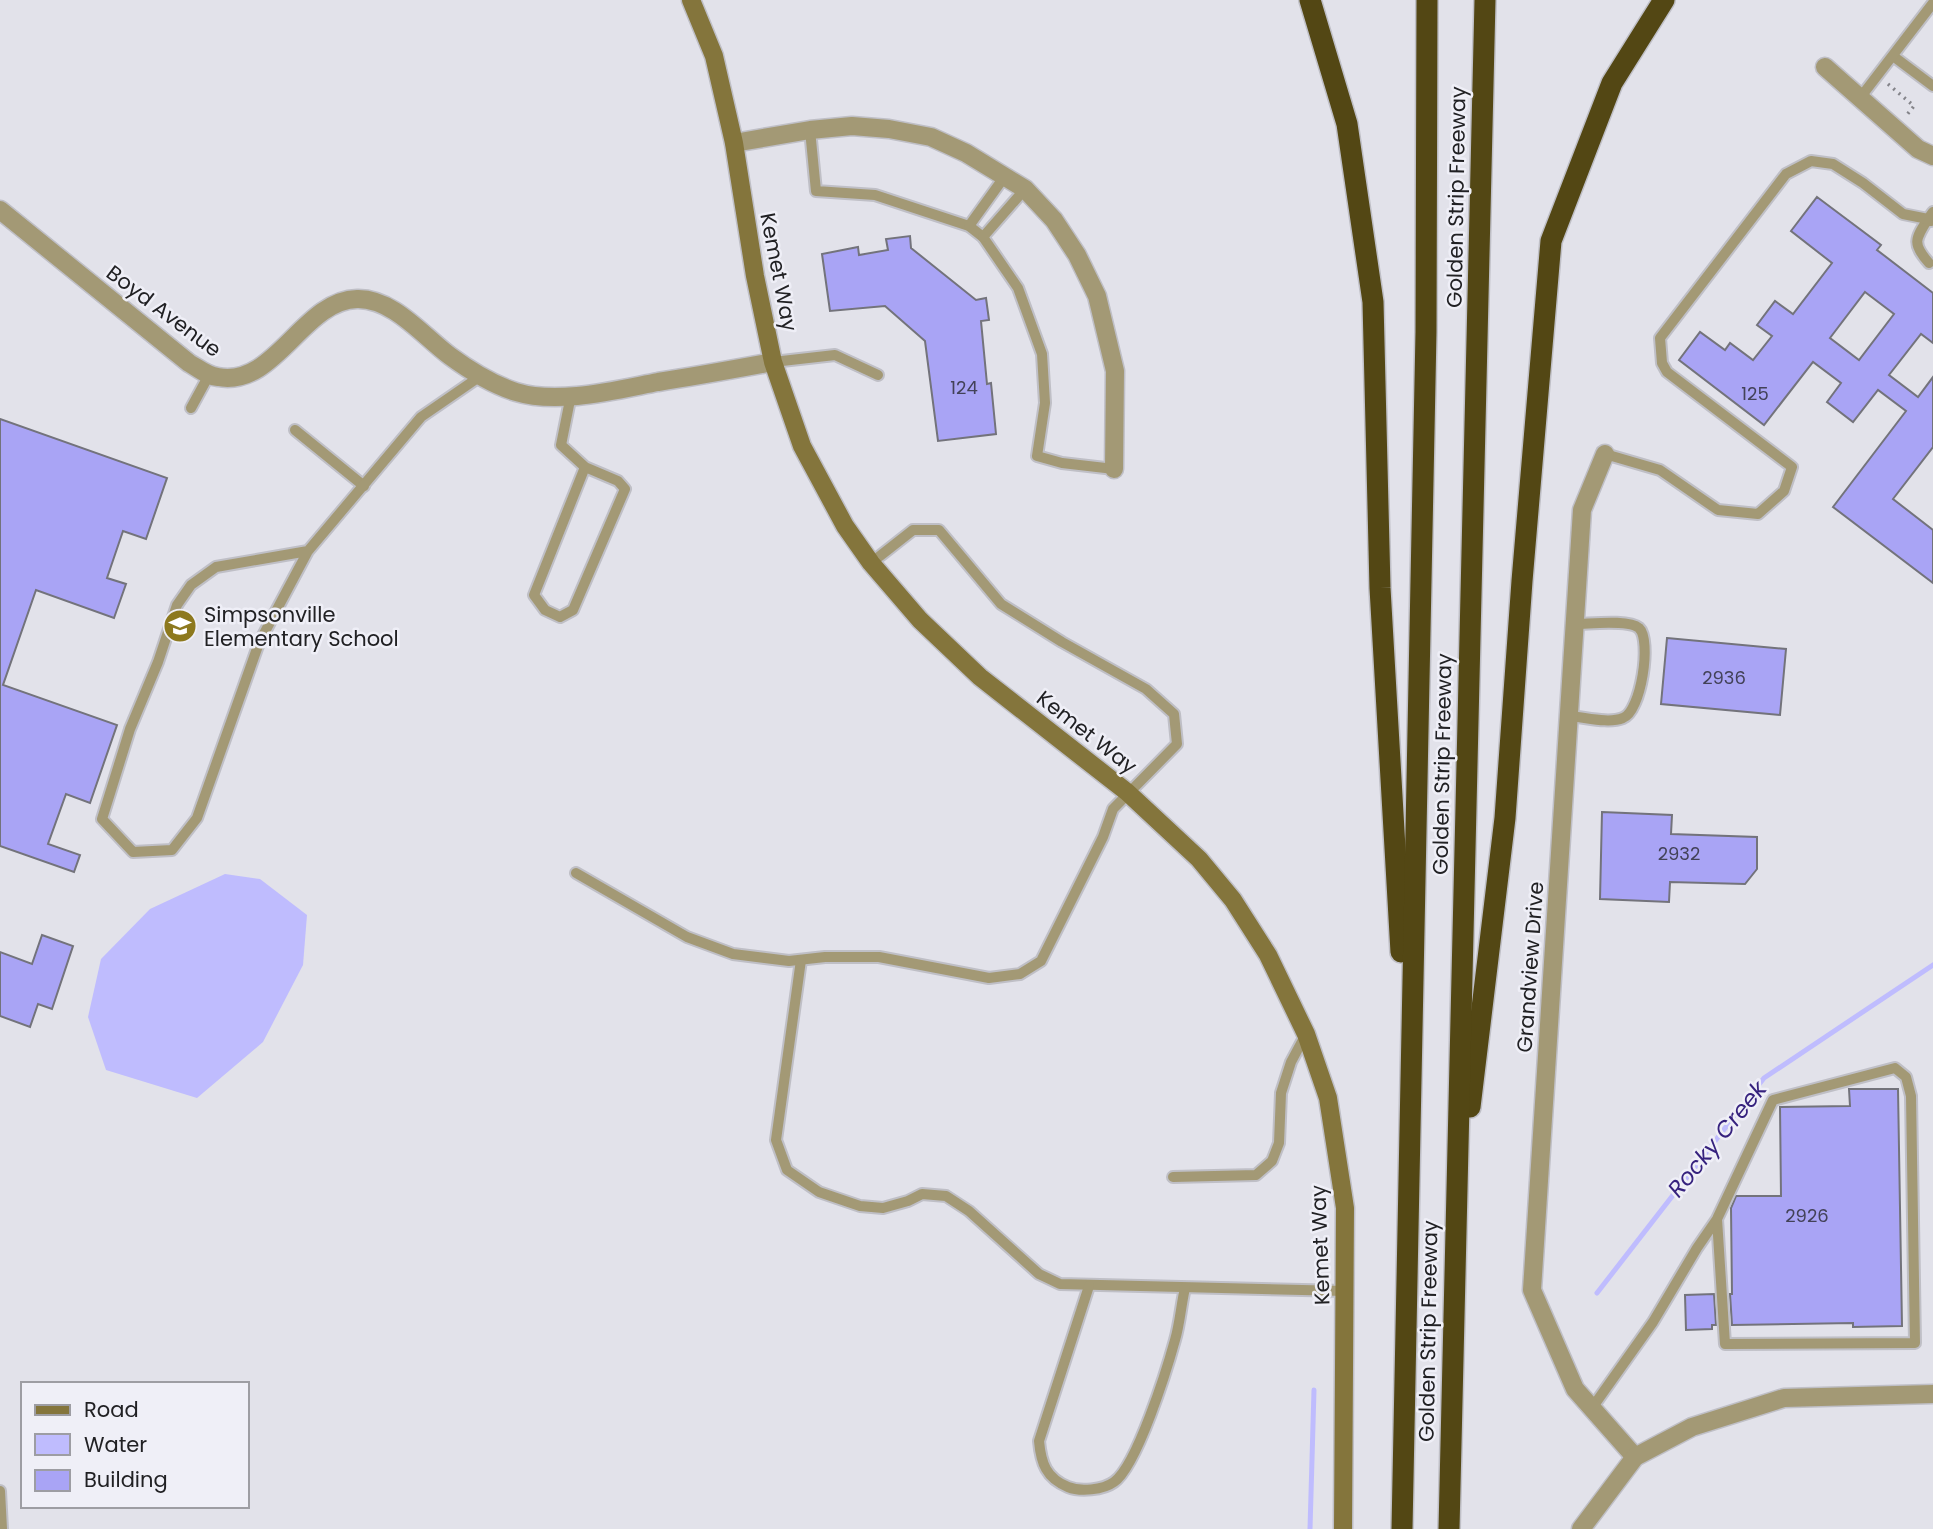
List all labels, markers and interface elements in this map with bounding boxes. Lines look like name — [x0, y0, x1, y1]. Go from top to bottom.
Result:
street label: Golden Strip Freeway — [1440, 86, 1472, 308]
street label: Kemet Way — [753, 210, 805, 334]
street label: Boyd Avenue — [101, 258, 227, 364]
house number: 124 — [950, 375, 978, 400]
house number: 125 — [1741, 381, 1769, 406]
place label: Simpsonville Elementary School — [204, 600, 399, 653]
school or university icon: Simpsonville Elementary School — [161, 607, 199, 645]
street label: Golden Strip Freeway — [1426, 653, 1458, 875]
house number: 2936 — [1702, 665, 1746, 690]
street label: Kemet Way — [1031, 684, 1143, 780]
house number: 2932 — [1658, 841, 1700, 866]
street label: Grandview Drive — [1510, 880, 1550, 1054]
water label: Rocky Creek — [1660, 1073, 1775, 1204]
street label: Kemet Way — [1303, 1184, 1337, 1305]
house number: 2926 — [1785, 1203, 1829, 1228]
street label: Golden Strip Freeway — [1412, 1220, 1444, 1442]
legend — [21, 1382, 248, 1508]
text: Road — [84, 1395, 139, 1424]
text: Water — [84, 1430, 147, 1459]
text: Building — [84, 1465, 168, 1494]

